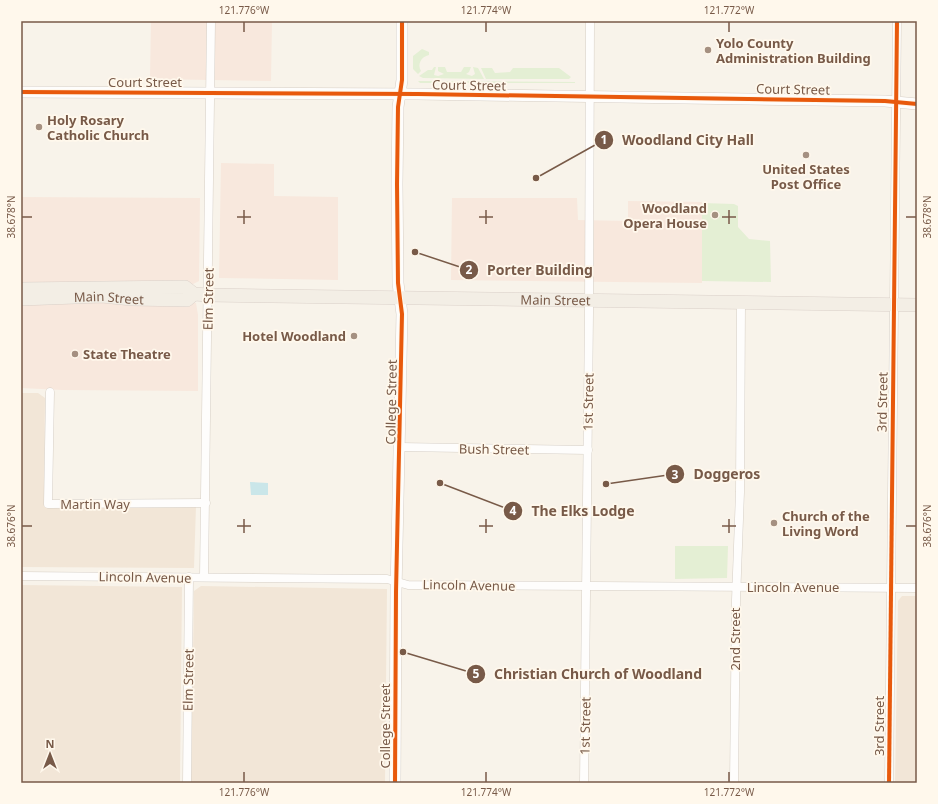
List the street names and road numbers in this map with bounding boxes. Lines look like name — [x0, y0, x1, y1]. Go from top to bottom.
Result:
street label: Court Street — [108, 73, 182, 91]
street label: Court Street — [432, 75, 506, 95]
street label: Court Street — [756, 79, 830, 99]
street label: Elm Street — [198, 267, 218, 330]
street label: Main Street — [74, 287, 144, 308]
street label: Main Street — [520, 290, 591, 309]
street label: College Street — [381, 359, 401, 445]
street label: 3rd Street — [872, 371, 892, 432]
street label: 1st Street — [578, 373, 598, 431]
street label: Bush Street — [459, 439, 530, 459]
street label: Martin Way — [60, 495, 130, 513]
street label: Lincoln Avenue — [98, 567, 192, 587]
street label: Lincoln Avenue — [422, 575, 516, 595]
street label: Lincoln Avenue — [747, 578, 839, 596]
street label: 2nd Street — [726, 607, 744, 671]
street label: Elm Street — [178, 648, 198, 711]
street label: College Street — [376, 683, 394, 769]
street label: 3rd Street — [870, 696, 888, 756]
street label: 1st Street — [575, 697, 595, 755]

